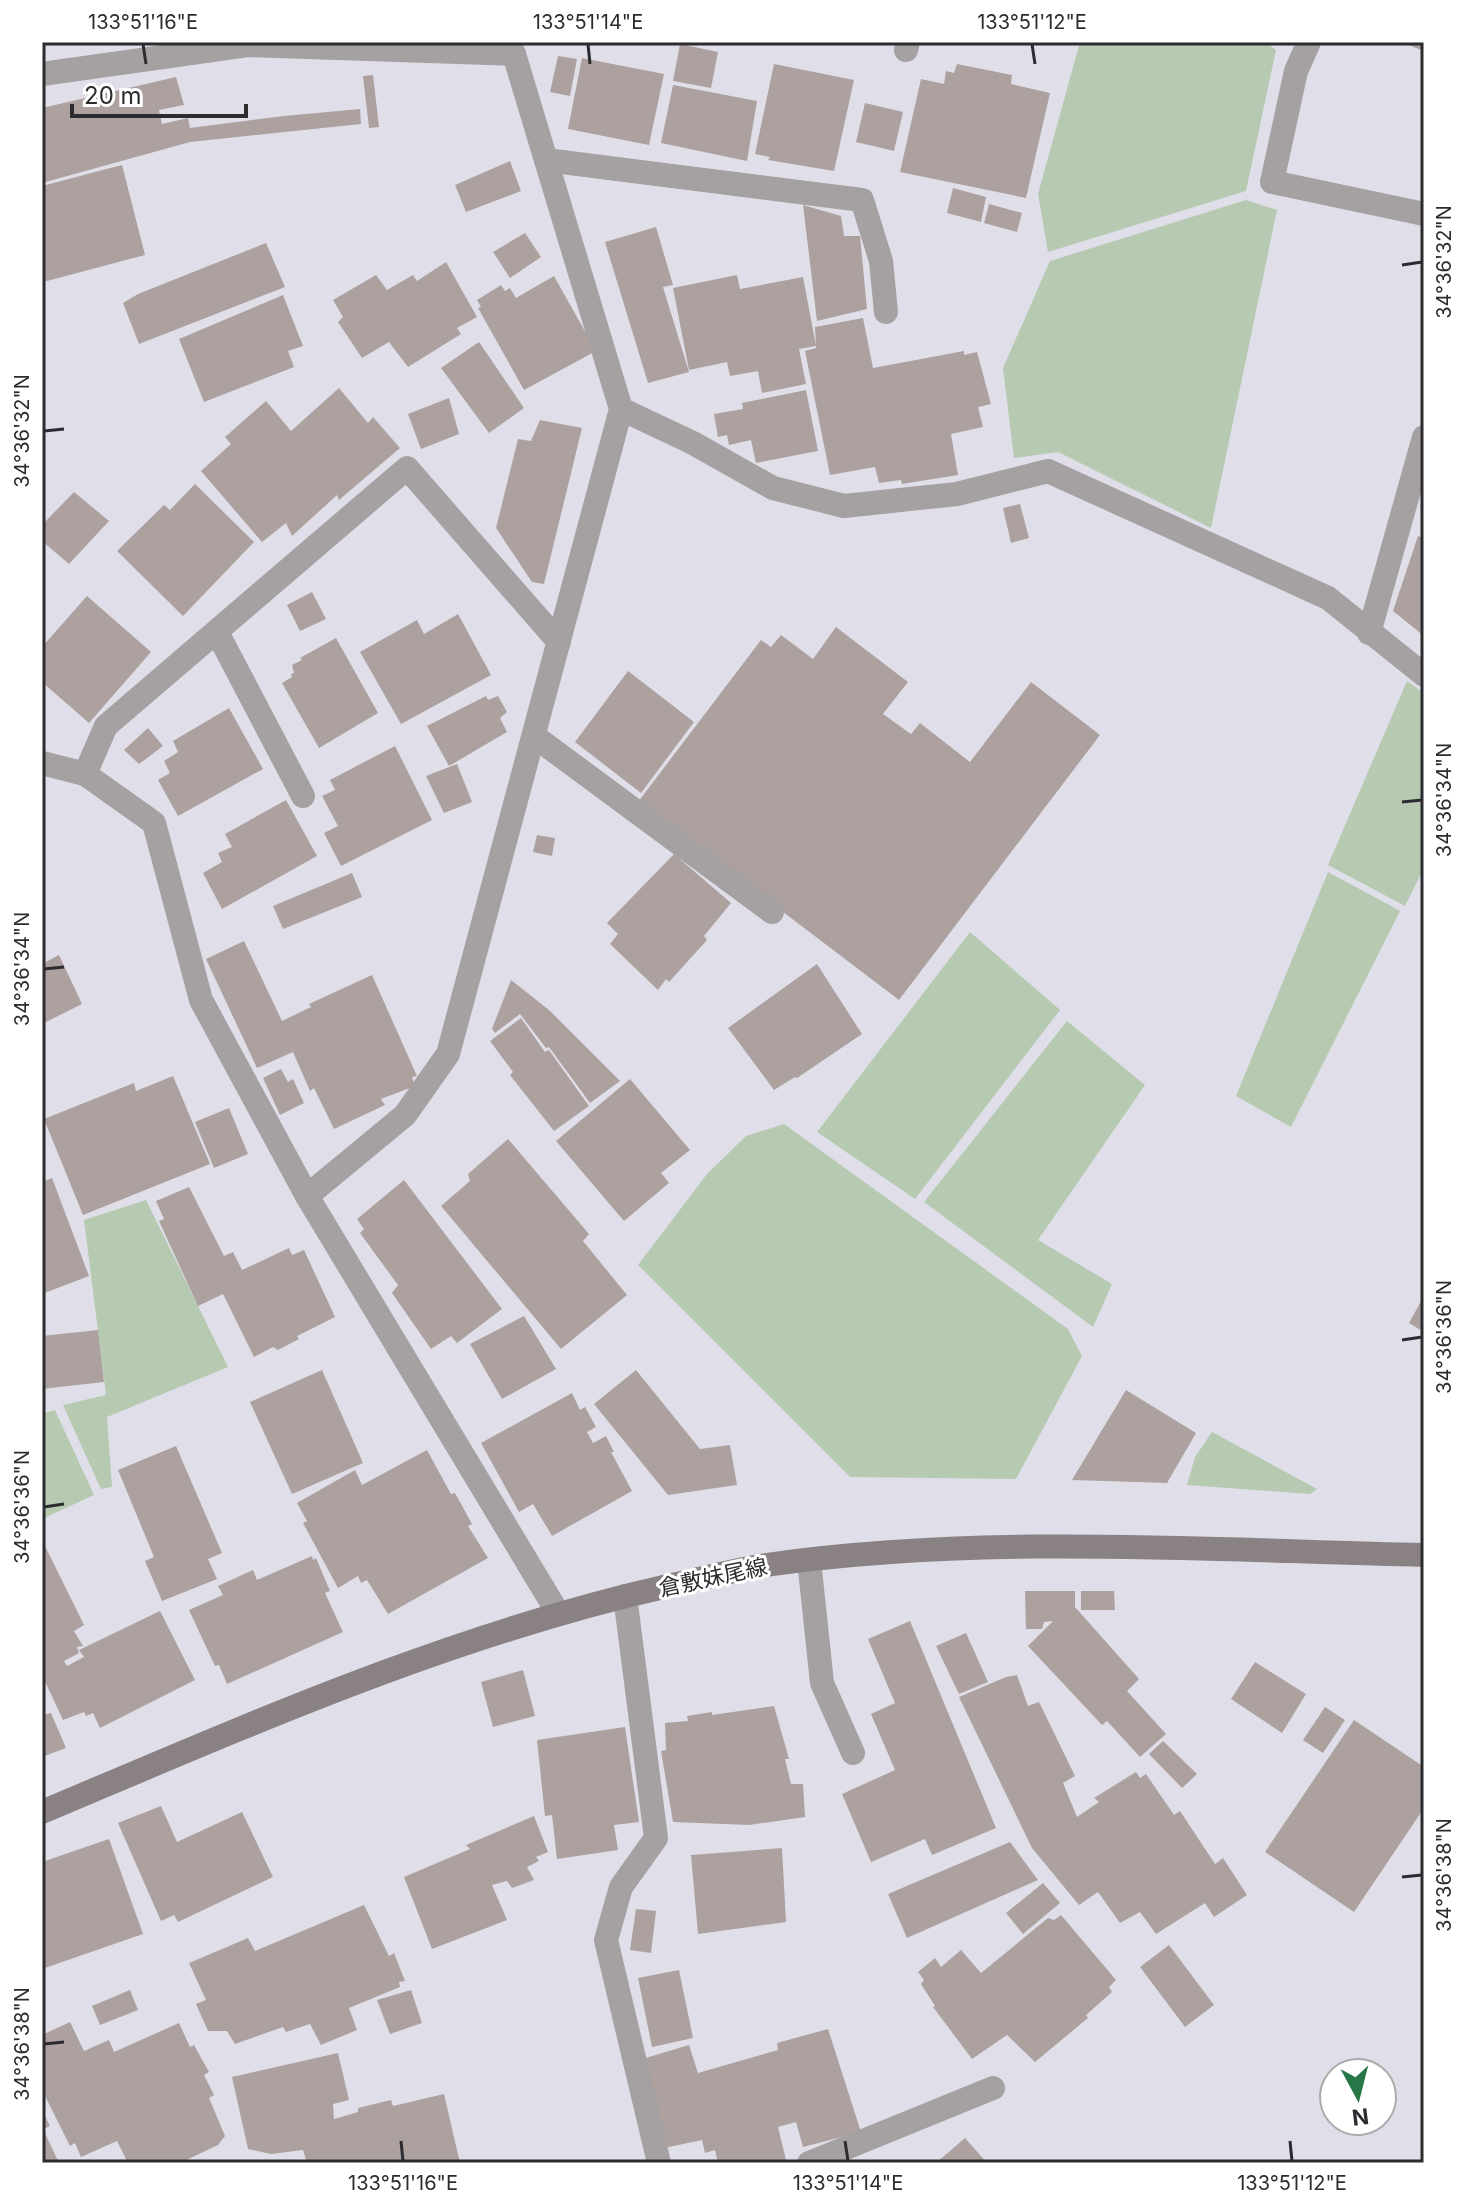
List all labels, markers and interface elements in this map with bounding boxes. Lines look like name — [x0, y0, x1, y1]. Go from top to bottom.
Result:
text: 133°51'16"E — [88, 10, 198, 34]
text: 133°51'14"E — [533, 10, 643, 34]
text: 133°51'12"E — [977, 10, 1087, 34]
scale bar — [72, 68, 246, 118]
text: 20 m — [84, 81, 142, 110]
text: 34°36'32"N — [1432, 205, 1456, 319]
text: 34°36'32"N — [10, 374, 34, 488]
text: 34°36'34"N — [1432, 743, 1456, 857]
text: 34°36'34"N — [10, 912, 34, 1026]
text: 34°36'36"N — [1432, 1280, 1456, 1394]
text: 34°36'36"N — [10, 1450, 34, 1564]
street label: 倉敷妹尾線 — [656, 1553, 770, 1601]
text: 34°36'38"N — [1432, 1818, 1456, 1932]
text: 34°36'38"N — [10, 1987, 34, 2101]
north arrow — [1318, 2057, 1398, 2137]
text: N — [1351, 2103, 1370, 2131]
text: 133°51'16"E — [348, 2171, 458, 2195]
text: 133°51'14"E — [793, 2171, 903, 2195]
text: 133°51'12"E — [1237, 2171, 1347, 2195]

